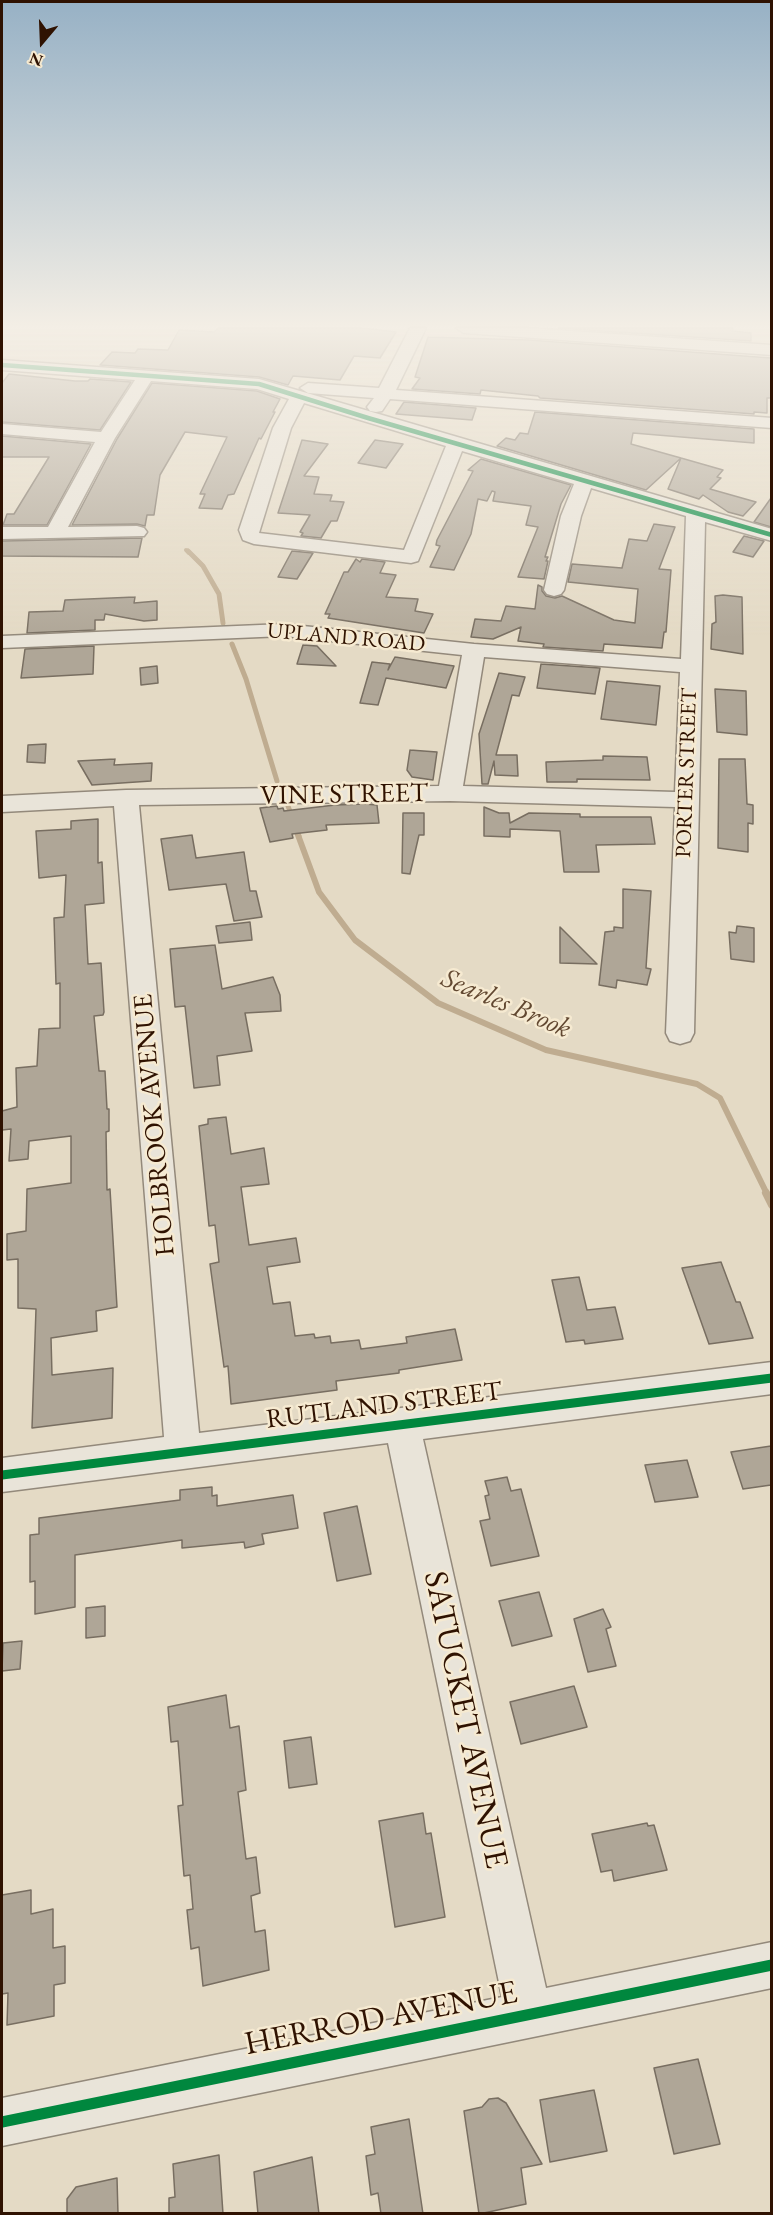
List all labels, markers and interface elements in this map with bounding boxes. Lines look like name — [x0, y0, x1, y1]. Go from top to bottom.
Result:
north arrow — [12, 12, 72, 72]
text: N — [26, 47, 46, 72]
street label: UPLAND ROAD — [266, 618, 426, 658]
street label: PORTER STREET — [671, 688, 703, 858]
street label: VINE STREET — [260, 777, 428, 813]
water label: Searles Brook — [436, 962, 576, 1046]
street label: HOLBROOK AVENUE — [127, 993, 183, 1257]
street label: RUTLAND STREET — [264, 1375, 504, 1437]
street label: SATUCKET AVENUE — [414, 1568, 516, 1872]
street label: HERROD AVENUE — [241, 1973, 521, 2065]

